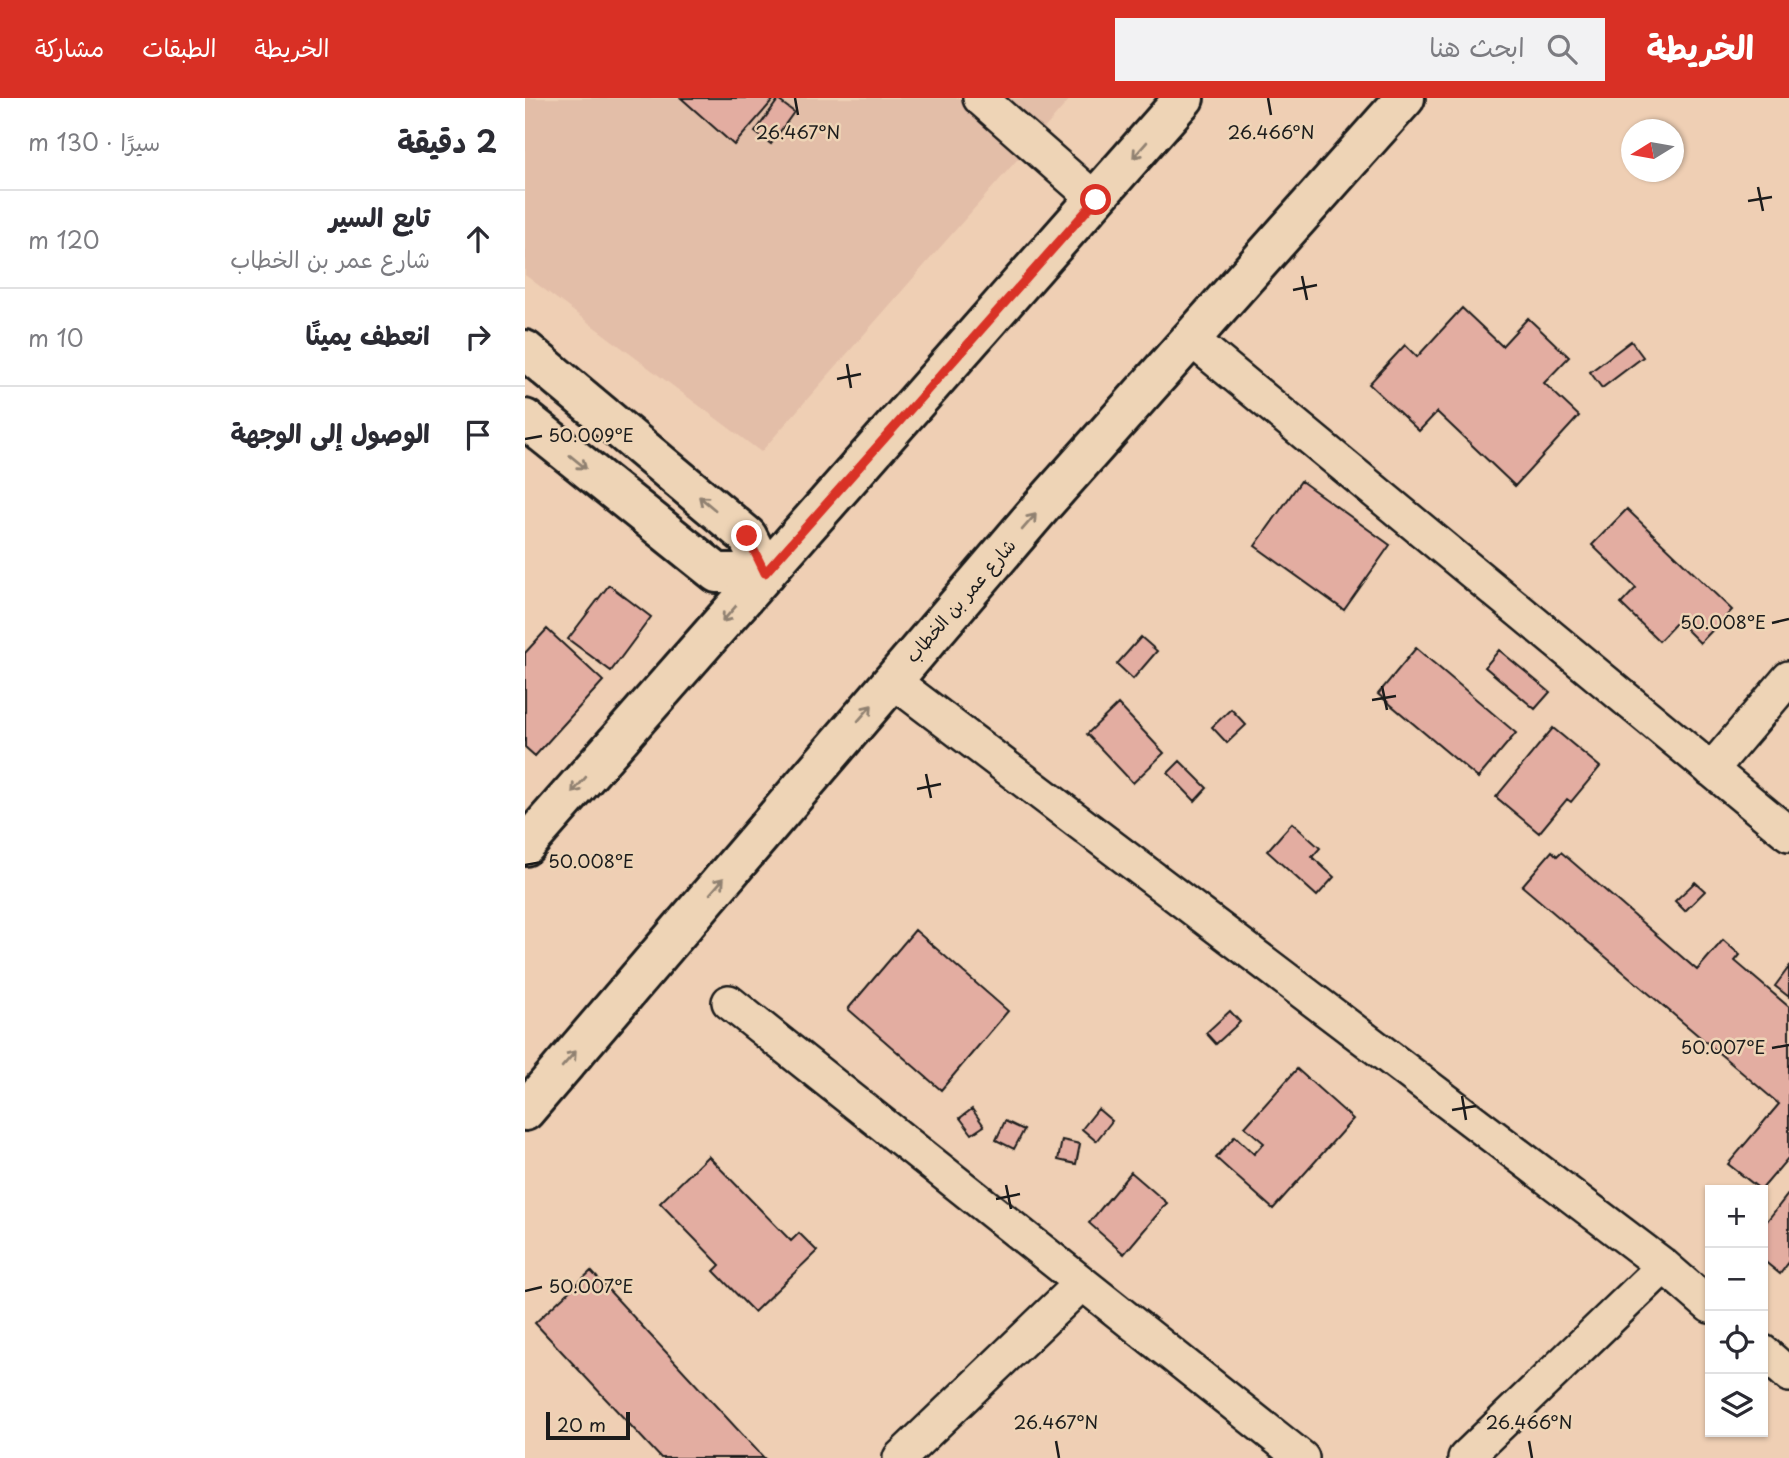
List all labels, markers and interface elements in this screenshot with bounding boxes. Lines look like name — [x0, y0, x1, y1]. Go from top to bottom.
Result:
search box — [1115, 18, 1605, 81]
text: الخريطة — [1647, 21, 1754, 71]
text: ابحث هنا — [1429, 27, 1525, 66]
text: مشاركة — [35, 29, 104, 65]
text: الطبقات — [142, 29, 217, 65]
text: الخريطة — [255, 29, 329, 65]
icon: search — [1543, 30, 1581, 68]
text: 2 دقيقة — [397, 118, 497, 163]
text: 26.467°N — [756, 118, 840, 145]
text: 26.466°N — [1227, 118, 1315, 145]
north arrow — [1621, 119, 1684, 182]
text: سيرًا · 130 m — [28, 124, 160, 159]
one-way arrow — [1132, 140, 1148, 158]
route start — [1080, 184, 1111, 215]
text: تابع السير — [329, 197, 430, 236]
icon: ahead — [459, 220, 497, 258]
text: 120 m — [28, 222, 100, 257]
text: شارع عمر بن الخطاب — [230, 241, 430, 276]
text: انعطف يمينًا — [306, 315, 430, 354]
icon: right — [459, 318, 497, 356]
text: 10 m — [28, 320, 84, 355]
text: الوصول إلى الوجهة — [231, 413, 430, 452]
icon: arrive — [459, 416, 497, 454]
text: 50.009°E — [548, 421, 634, 448]
one-way arrow — [569, 454, 587, 469]
one-way arrow — [699, 495, 717, 511]
one-way arrow — [1021, 513, 1037, 531]
route end — [731, 520, 762, 551]
street label: شارع عمر بن الخطاب — [898, 532, 1021, 668]
one-way arrow — [721, 605, 737, 623]
text: 50.008°E — [1680, 608, 1766, 635]
one-way arrow — [857, 704, 873, 722]
one-way arrow — [571, 775, 587, 793]
text: 50.008°E — [548, 847, 634, 874]
one-way arrow — [709, 877, 725, 895]
text: 50.007°E — [1680, 1033, 1766, 1060]
one-way arrow — [561, 1050, 577, 1068]
map controls — [1705, 1185, 1768, 1437]
button: + — [1705, 1185, 1768, 1248]
button: − — [1705, 1248, 1768, 1311]
text: 50.007°E — [548, 1272, 634, 1299]
button: locate — [1705, 1311, 1768, 1374]
button: layers — [1705, 1374, 1768, 1437]
text: 26.467°N — [1014, 1408, 1098, 1435]
text: 26.466°N — [1485, 1408, 1573, 1435]
scale bar — [546, 1409, 630, 1441]
text: 20 m — [557, 1410, 606, 1438]

